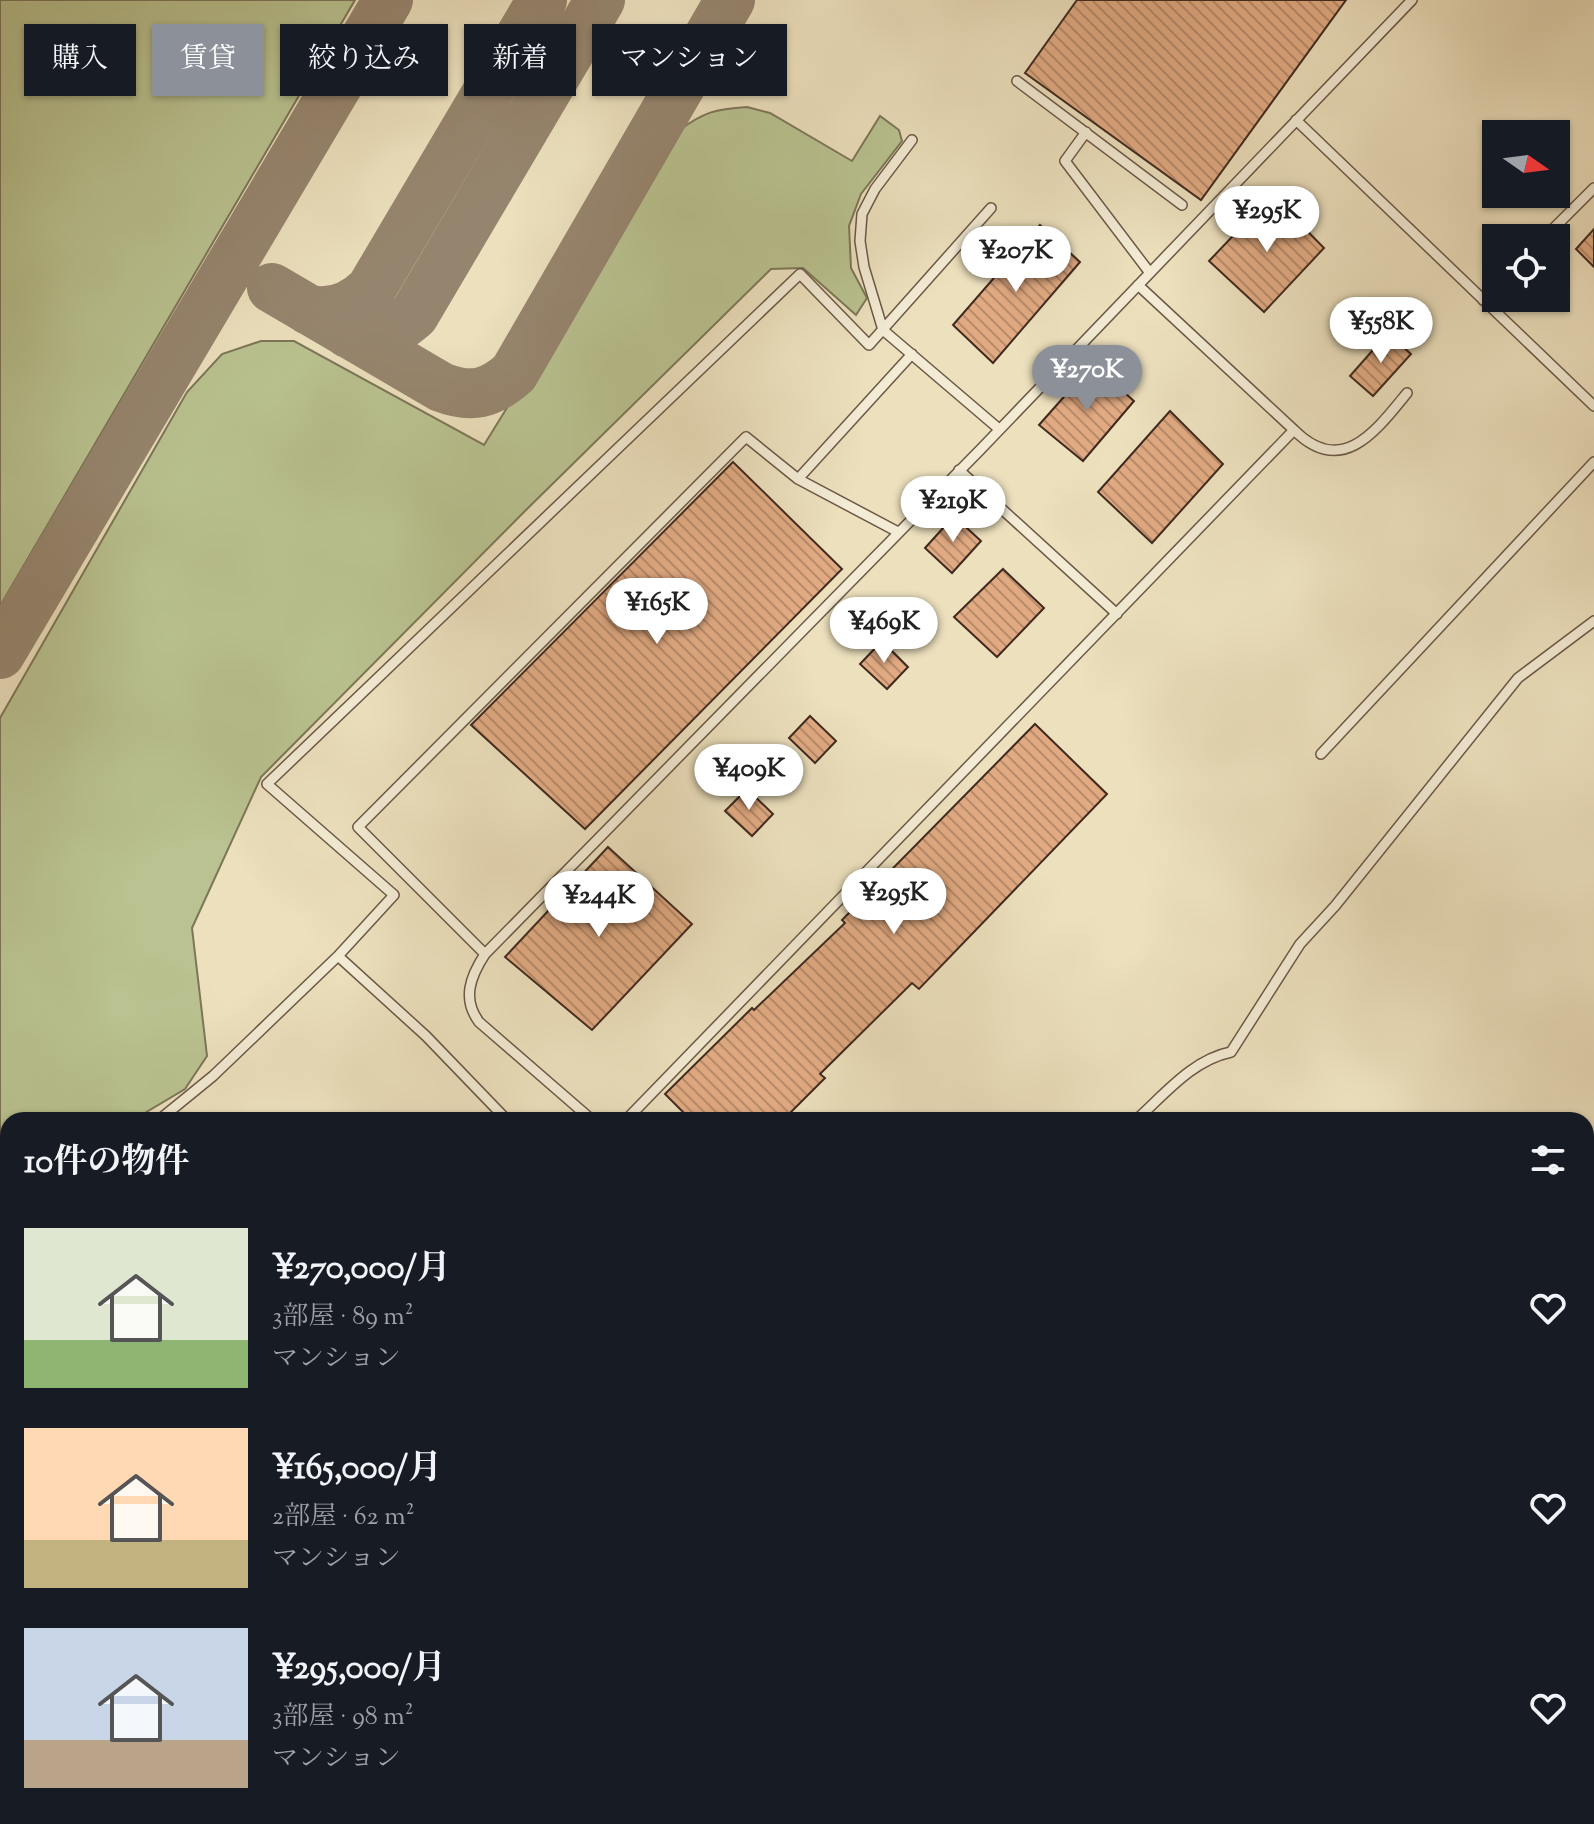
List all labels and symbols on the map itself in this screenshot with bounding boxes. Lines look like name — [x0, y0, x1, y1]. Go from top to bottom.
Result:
north arrow — [1482, 120, 1570, 208]
pin: ¥295K — [1211, 186, 1323, 254]
pin: ¥207K — [960, 226, 1072, 294]
pin: ¥558K — [1325, 297, 1437, 365]
pin: ¥270K — [1031, 345, 1143, 413]
pin: ¥219K — [897, 476, 1009, 544]
pin: ¥165K — [601, 578, 713, 646]
pin: ¥469K — [828, 597, 940, 665]
pin: ¥409K — [693, 744, 805, 812]
pin: ¥295K — [838, 868, 950, 936]
pin: ¥244K — [543, 871, 655, 939]

